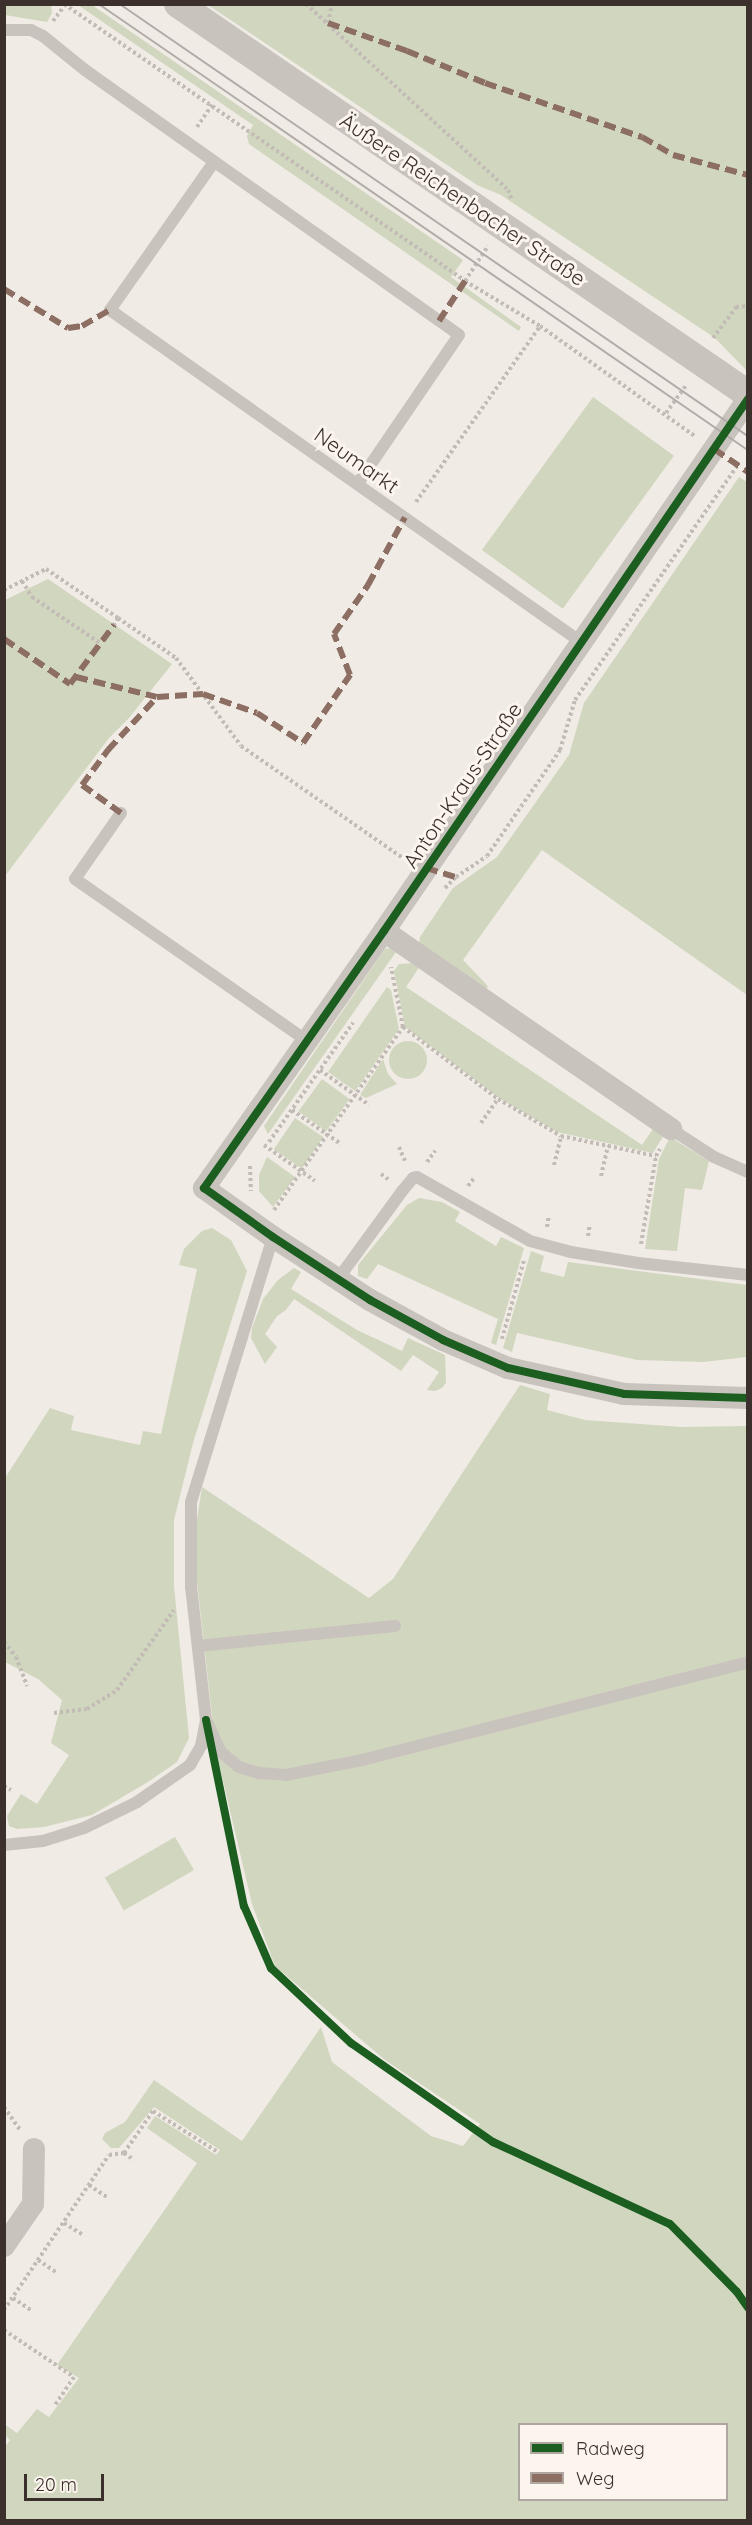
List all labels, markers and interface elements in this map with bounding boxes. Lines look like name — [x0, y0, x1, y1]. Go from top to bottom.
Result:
street label: Äußere Reichenbacher Straße — [336, 107, 590, 291]
street label: Neumarkt — [310, 422, 404, 498]
street label: Anton-Kraus-Straße — [397, 697, 527, 873]
legend — [518, 2423, 728, 2501]
text: Radweg — [576, 2437, 645, 2460]
scale bar — [27, 2462, 106, 2500]
text: Weg — [576, 2467, 614, 2490]
text: 20 m — [35, 2473, 77, 2496]

